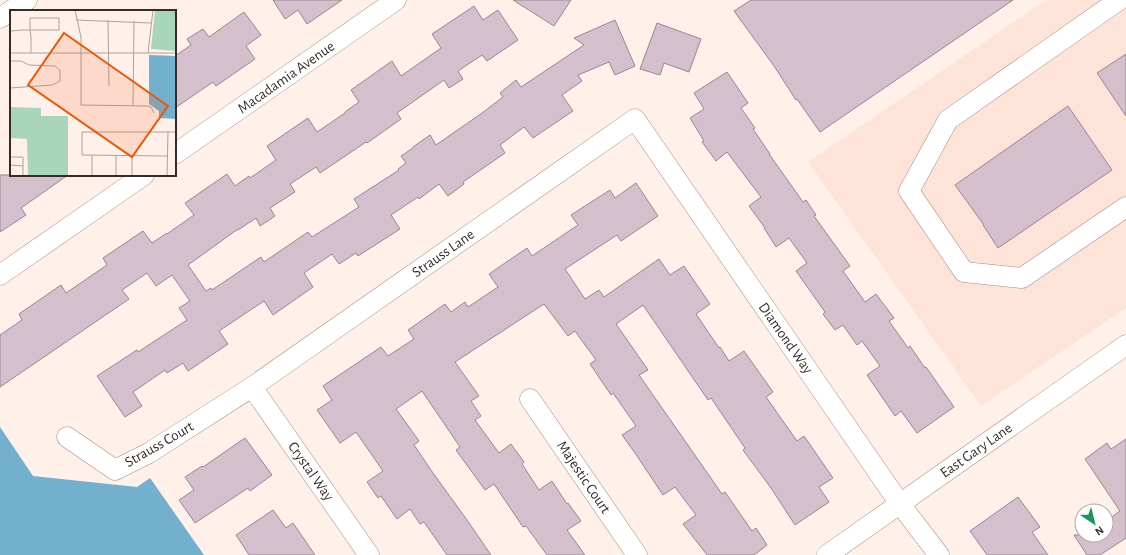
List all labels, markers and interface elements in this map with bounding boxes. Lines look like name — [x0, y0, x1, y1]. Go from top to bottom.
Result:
inset map — [10, 10, 176, 176]
street label: Macadamia Avenue — [235, 38, 338, 116]
street label: Strauss Lane — [409, 226, 477, 280]
street label: Diamond Way — [756, 300, 816, 377]
street label: Strauss Court — [122, 419, 196, 470]
street label: East Gary Lane — [938, 420, 1015, 481]
street label: Majestic Court — [554, 438, 613, 516]
street label: Crystal Way — [285, 439, 337, 504]
north arrow — [1074, 503, 1114, 543]
text: N — [1093, 524, 1106, 537]

